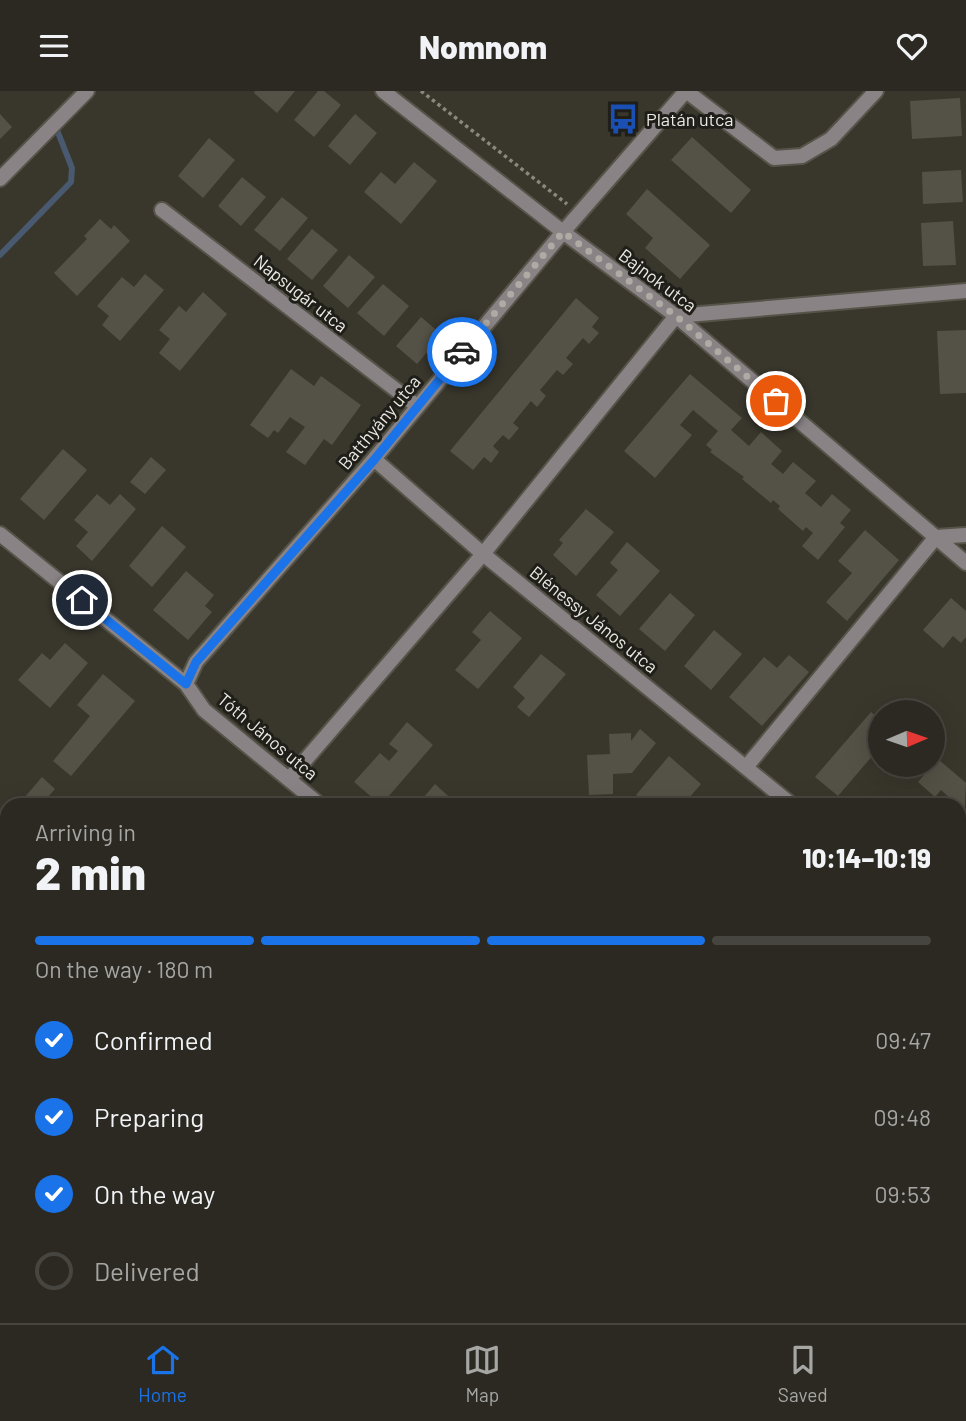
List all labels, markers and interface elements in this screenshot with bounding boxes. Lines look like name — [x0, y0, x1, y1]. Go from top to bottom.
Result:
icon: menu — [35, 27, 73, 65]
text: Nomnom — [419, 27, 547, 65]
icon: heart — [893, 27, 931, 65]
bus stop icon: Platán utca — [606, 102, 640, 136]
place label: Platán utca — [646, 108, 733, 130]
street label: Bajnok utca — [615, 244, 701, 316]
street label: Napsugár utca — [250, 250, 352, 336]
courier — [427, 317, 497, 387]
icon: car — [443, 333, 481, 371]
street label: Batthyány utca — [333, 370, 425, 474]
pin — [746, 371, 806, 431]
icon: bag — [757, 382, 795, 420]
street label: Blénessy János utca — [526, 561, 662, 677]
pin — [52, 570, 112, 630]
icon: home — [63, 581, 101, 619]
street label: Tóth János utca — [213, 688, 323, 784]
north arrow — [868, 700, 945, 777]
map controls — [868, 700, 945, 777]
text: Arriving in — [35, 818, 136, 846]
text: 10:14–10:19 — [802, 842, 931, 873]
text: 2 min — [35, 844, 146, 899]
text: On the way · 180 m — [35, 955, 213, 983]
icon: check — [35, 1021, 73, 1059]
text: Confirmed — [94, 1024, 213, 1055]
text: 09:47 — [875, 1026, 931, 1054]
icon: check — [35, 1098, 73, 1136]
text: Preparing — [94, 1101, 204, 1132]
text: 09:48 — [874, 1103, 931, 1131]
icon: check — [35, 1175, 73, 1213]
text: On the way — [94, 1178, 215, 1209]
text: 09:53 — [875, 1180, 931, 1208]
text: Delivered — [94, 1255, 200, 1286]
tab: Home — [138, 1341, 187, 1406]
tab: Map — [463, 1341, 501, 1406]
tab: Saved — [778, 1341, 828, 1406]

